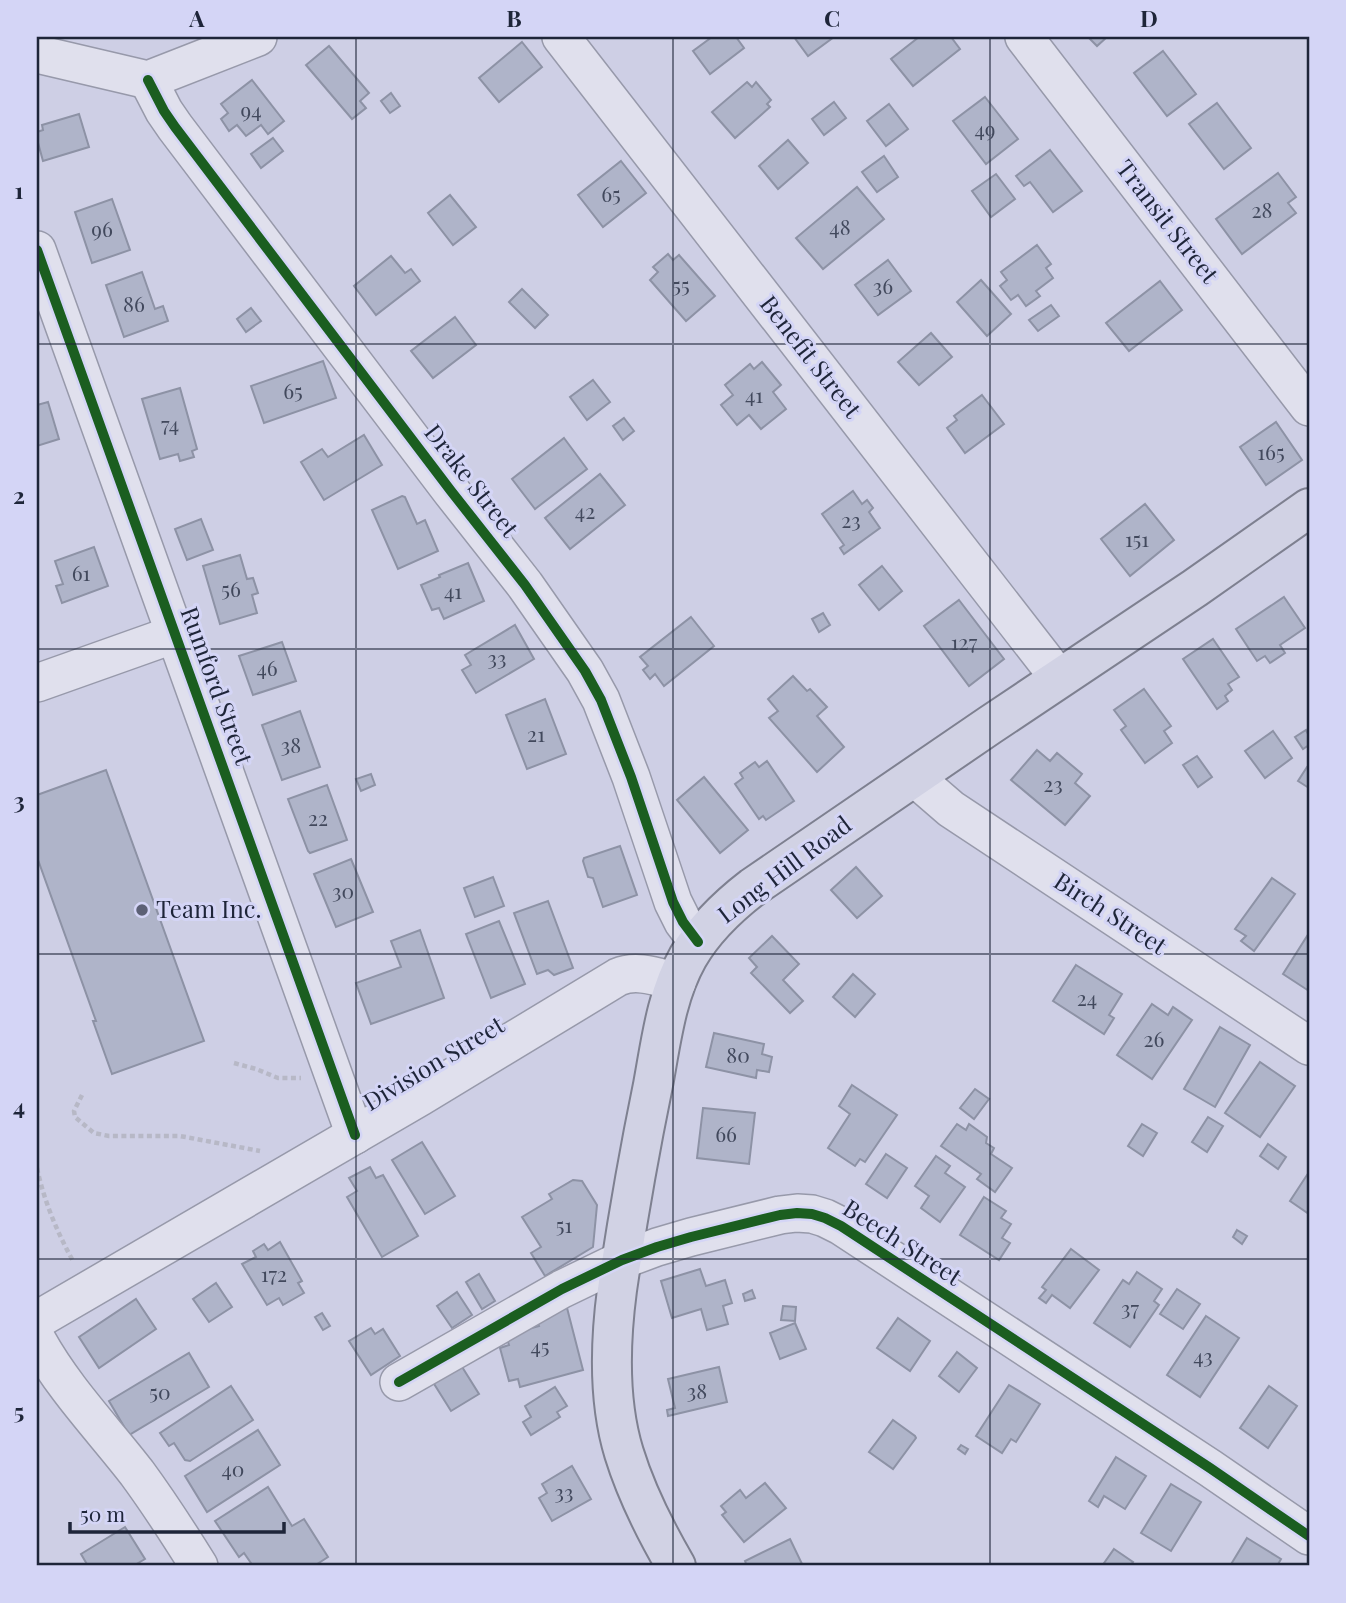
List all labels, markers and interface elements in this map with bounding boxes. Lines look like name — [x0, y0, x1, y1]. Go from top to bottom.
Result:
text: A — [188, 2, 205, 33]
text: B — [506, 2, 522, 33]
text: C — [824, 2, 840, 33]
text: D — [1140, 2, 1158, 33]
house number: 94 — [240, 95, 262, 123]
house number: 49 — [974, 114, 996, 142]
street label: Transit Street — [1110, 153, 1227, 289]
text: 1 — [15, 174, 24, 205]
house number: 65 — [601, 179, 621, 207]
house number: 28 — [1252, 195, 1272, 223]
house number: 48 — [829, 212, 851, 240]
house number: 96 — [91, 214, 113, 242]
house number: 55 — [672, 270, 690, 298]
house number: 36 — [873, 271, 893, 299]
street label: Benefit Street — [754, 288, 870, 424]
house number: 86 — [123, 289, 145, 317]
house number: 65 — [283, 376, 303, 404]
house number: 41 — [745, 380, 763, 408]
house number: 74 — [161, 409, 179, 437]
street label: Drake Street — [418, 417, 527, 543]
house number: 165 — [1257, 437, 1285, 465]
text: 2 — [13, 479, 25, 510]
house number: 42 — [575, 496, 595, 524]
house number: 23 — [841, 505, 861, 533]
house number: 151 — [1125, 524, 1149, 552]
house number: 61 — [72, 558, 91, 586]
house number: 56 — [221, 574, 241, 602]
house number: 41 — [444, 576, 462, 604]
street label: Rumford Street — [174, 602, 261, 769]
house number: 127 — [951, 627, 978, 655]
house number: 33 — [488, 643, 506, 671]
house number: 46 — [256, 653, 278, 681]
house number: 21 — [527, 719, 545, 747]
house number: 38 — [281, 730, 301, 758]
house number: 23 — [1043, 769, 1063, 797]
text: 3 — [13, 784, 25, 815]
house number: 22 — [308, 803, 328, 831]
street label: Long Hill Road — [710, 808, 857, 929]
street label: Birch Street — [1049, 864, 1174, 961]
house number: 30 — [332, 876, 354, 904]
place label: Team Inc. — [156, 892, 261, 924]
marker: Team Inc. — [134, 902, 150, 918]
house number: 24 — [1077, 983, 1097, 1011]
street label: Division Street — [357, 1007, 510, 1117]
house number: 26 — [1144, 1024, 1165, 1052]
house number: 80 — [726, 1040, 750, 1068]
text: 4 — [13, 1090, 25, 1121]
house number: 66 — [715, 1119, 737, 1147]
street label: Beech Street — [838, 1191, 969, 1292]
house number: 51 — [556, 1210, 572, 1238]
house number: 172 — [261, 1259, 287, 1287]
house number: 37 — [1121, 1293, 1139, 1321]
house number: 45 — [530, 1331, 550, 1359]
house number: 43 — [1193, 1341, 1213, 1369]
house number: 38 — [687, 1376, 707, 1404]
house number: 50 — [149, 1377, 171, 1405]
text: 5 — [14, 1395, 24, 1426]
house number: 40 — [222, 1454, 244, 1482]
house number: 33 — [555, 1477, 573, 1505]
scale bar — [70, 1491, 284, 1535]
text: 50 m — [80, 1499, 126, 1527]

